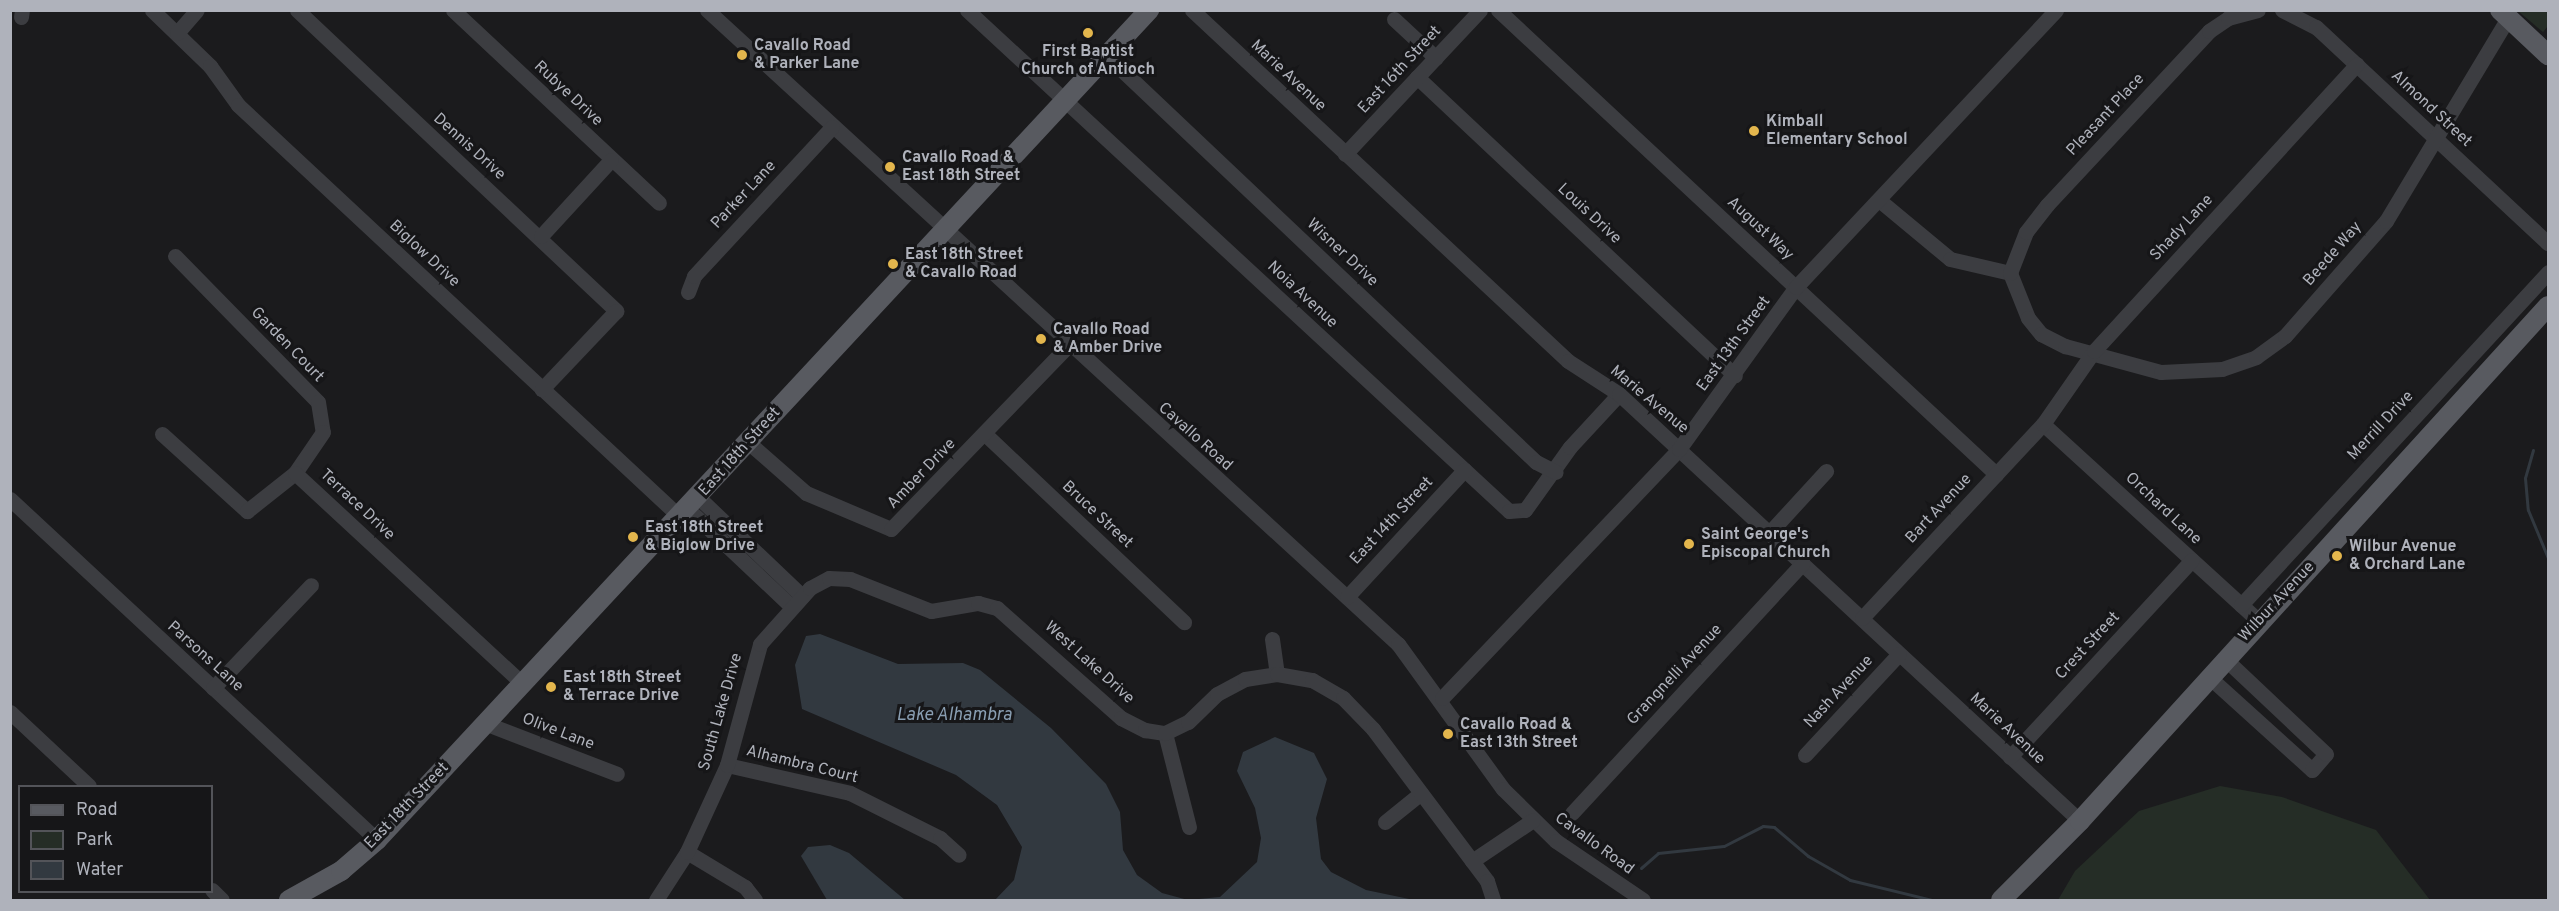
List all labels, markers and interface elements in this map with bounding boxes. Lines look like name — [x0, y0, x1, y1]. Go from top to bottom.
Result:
street label: East 16th Street — [1354, 22, 1446, 118]
marker: First Baptist Church of Antioch — [1081, 26, 1095, 40]
place label: Cavallo Road & Parker Lane — [754, 36, 860, 74]
street label: Marie Avenue — [1246, 36, 1330, 116]
place label: First Baptist Church of Antioch — [1021, 42, 1155, 80]
marker: Cavallo Road & Parker Lane — [735, 48, 749, 62]
street label: Rubye Drive — [530, 57, 606, 131]
street label: Almond Street — [2387, 67, 2475, 151]
street label: Pleasant Place — [2063, 70, 2149, 160]
street label: Dennis Drive — [429, 109, 509, 185]
place label: Kimball Elementary School — [1766, 112, 1908, 150]
marker: Kimball Elementary School — [1747, 124, 1761, 138]
place label: Cavallo Road & East 18th Street — [902, 148, 1020, 186]
street label: Parker Lane — [707, 157, 781, 233]
marker: Cavallo Road & East 18th Street — [883, 160, 897, 174]
street label: Louis Drive — [1553, 180, 1625, 248]
street label: Shady Lane — [2146, 191, 2218, 265]
street label: August Way — [1722, 193, 1798, 265]
street label: Wisner Drive — [1302, 215, 1382, 291]
street label: Biglow Drive — [385, 216, 463, 292]
street label: Beede Way — [2300, 218, 2366, 290]
place label: East 18th Street & Cavallo Road — [905, 245, 1023, 283]
marker: East 18th Street & Cavallo Road — [886, 257, 900, 271]
street label: Noia Avenue — [1263, 257, 1341, 333]
street label: East 13th Street — [1693, 293, 1775, 395]
street label: Garden Court — [246, 303, 328, 387]
place label: Cavallo Road & Amber Drive — [1053, 320, 1163, 358]
marker: Cavallo Road & Amber Drive — [1034, 332, 1048, 346]
street label: Marie Avenue — [1606, 361, 1692, 439]
street label: Merrill Drive — [2344, 387, 2418, 465]
street label: Cavallo Road — [1154, 399, 1236, 475]
street label: East 18th Street — [695, 404, 785, 500]
street label: Amber Drive — [884, 435, 960, 513]
street label: Terrace Drive — [315, 465, 399, 545]
street label: Orchard Lane — [2121, 469, 2205, 549]
street label: Bart Avenue — [1902, 470, 1976, 548]
street label: East 14th Street — [1346, 473, 1438, 569]
street label: Bruce Street — [1058, 477, 1136, 553]
place label: East 18th Street & Biglow Drive — [645, 518, 763, 556]
place label: Saint George's Episcopal Church — [1701, 525, 1830, 563]
marker: East 18th Street & Biglow Drive — [626, 530, 640, 544]
marker: Saint George's Episcopal Church — [1682, 537, 1696, 551]
place label: Wilbur Avenue & Orchard Lane — [2349, 537, 2465, 575]
marker: Wilbur Avenue & Orchard Lane — [2330, 549, 2344, 563]
street label: Wilbur Avenue — [2235, 558, 2319, 646]
street label: Crest Street — [2052, 608, 2124, 684]
street label: Parsons Lane — [163, 618, 247, 696]
street label: West Lake Drive — [1040, 618, 1138, 708]
street label: Grangnelli Avenue — [1623, 620, 1727, 730]
street label: South Lake Drive — [695, 651, 747, 773]
street label: Nash Avenue — [1800, 651, 1878, 733]
place label: East 18th Street & Terrace Drive — [563, 668, 681, 706]
marker: East 18th Street & Terrace Drive — [544, 680, 558, 694]
street label: Marie Avenue — [1965, 689, 2049, 769]
water label: Lake Alhambra — [896, 705, 1012, 727]
street label: Olive Lane — [519, 709, 597, 755]
place label: Cavallo Road & East 13th Street — [1460, 715, 1578, 753]
marker: Cavallo Road & East 13th Street — [1441, 727, 1455, 741]
street label: Alhambra Court — [744, 742, 860, 788]
street label: East 18th Street — [361, 759, 453, 853]
legend — [18, 785, 213, 893]
text: Road — [76, 799, 118, 822]
street label: Cavallo Road — [1551, 809, 1637, 879]
text: Park — [76, 829, 113, 852]
text: Water — [76, 859, 123, 882]

